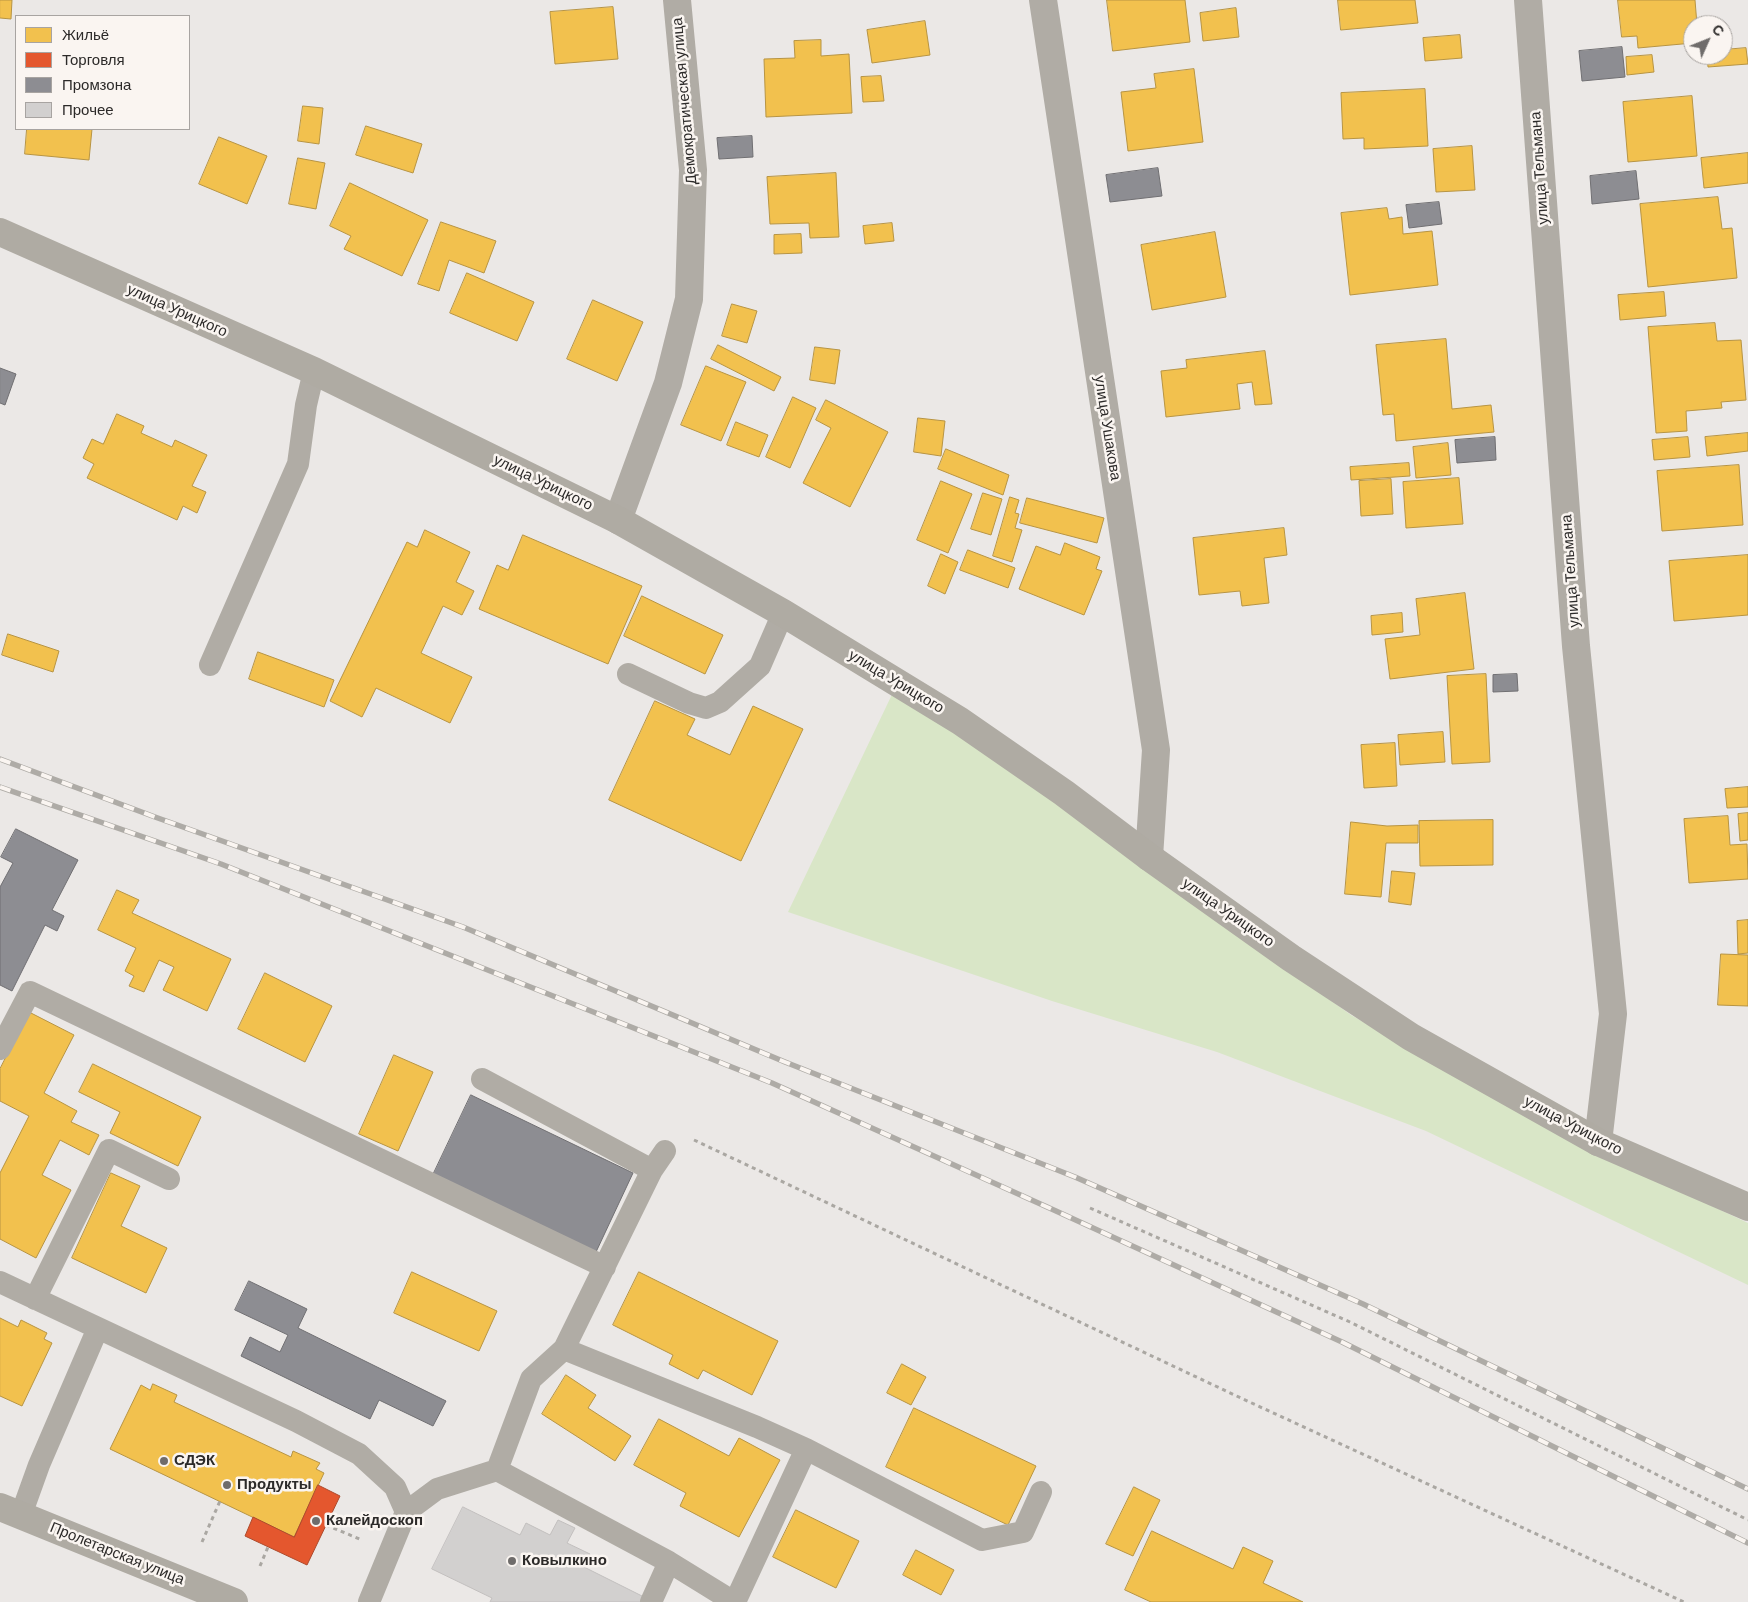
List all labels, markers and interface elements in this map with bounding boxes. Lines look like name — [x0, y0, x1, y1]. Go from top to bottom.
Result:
legend — [15, 15, 190, 130]
north arrow — [1683, 15, 1733, 65]
street label: Демократическая улица — [669, 17, 701, 185]
text: С — [1709, 21, 1727, 39]
text: Жильё — [62, 26, 109, 43]
text: Торговля — [62, 51, 125, 68]
text: Промзона — [62, 76, 131, 93]
text: Прочее — [62, 101, 114, 118]
street label: улица Тельмана — [1527, 111, 1553, 225]
street label: улица Урицкого — [124, 281, 230, 341]
street label: улица Ушакова — [1090, 374, 1124, 482]
street label: улица Урицкого — [490, 451, 596, 515]
street label: улица Тельмана — [1558, 514, 1584, 628]
street label: улица Урицкого — [845, 646, 947, 718]
street label: улица Урицкого — [1179, 875, 1277, 951]
street label: улица Урицкого — [1521, 1093, 1625, 1159]
place label: СДЭК — [174, 1452, 215, 1470]
marker: СДЭК — [158, 1455, 170, 1467]
place label: Продукты — [237, 1476, 312, 1494]
marker: Продукты — [221, 1479, 233, 1491]
place label: Калейдоскоп — [326, 1512, 423, 1530]
marker: Калейдоскоп — [310, 1515, 322, 1527]
street label: Пролетарская улица — [47, 1519, 187, 1589]
place label: Ковылкино — [522, 1552, 607, 1570]
marker: Ковылкино — [506, 1555, 518, 1567]

